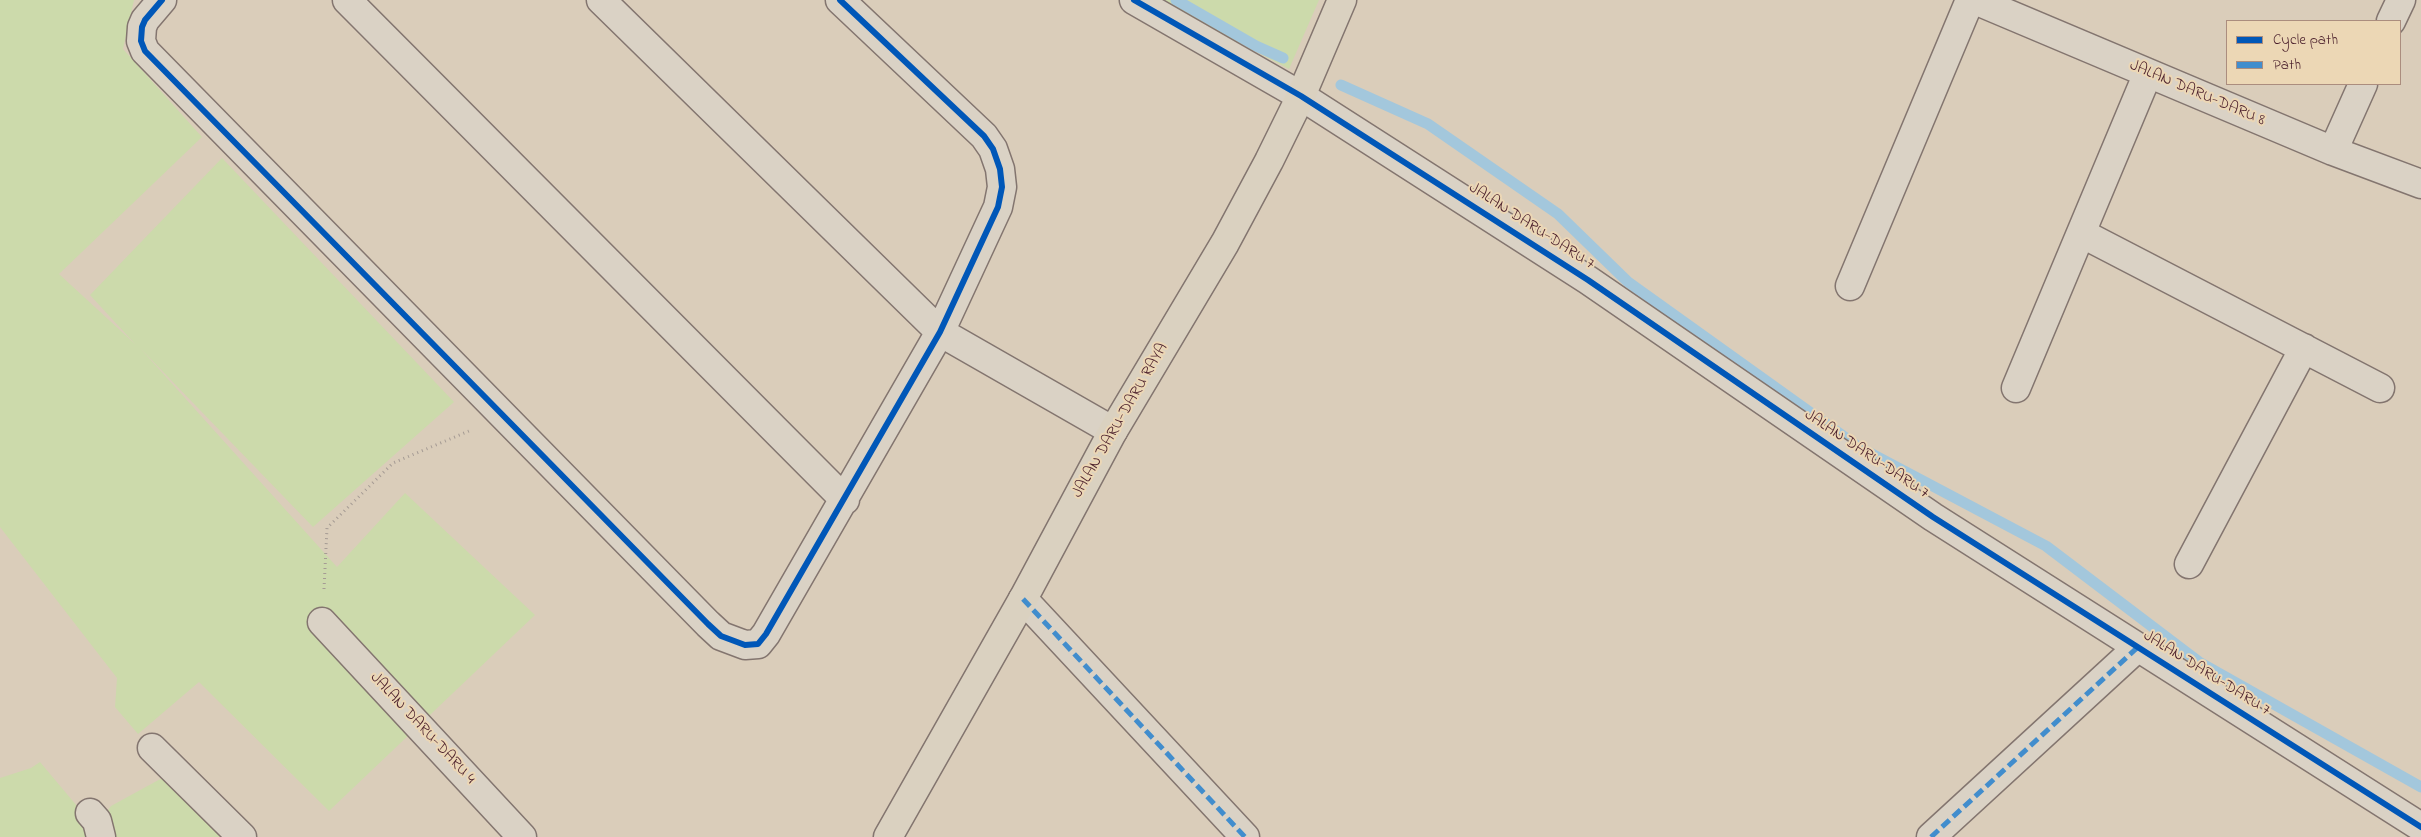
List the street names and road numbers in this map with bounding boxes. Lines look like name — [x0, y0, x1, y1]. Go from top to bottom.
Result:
street label: JALAN DARU-DARU 8 — [2126, 57, 2268, 131]
street label: JALAN DARU-DARU 7 — [1465, 179, 1597, 275]
street label: JALAN DARU-DARU RAYA — [1069, 340, 1173, 502]
street label: JALAN DARU-DARU 7 — [1800, 406, 1932, 504]
street label: JALAN DARU-DARU 7 — [2139, 627, 2273, 721]
street label: JALAN DARU-DARU 4 — [365, 669, 479, 789]

